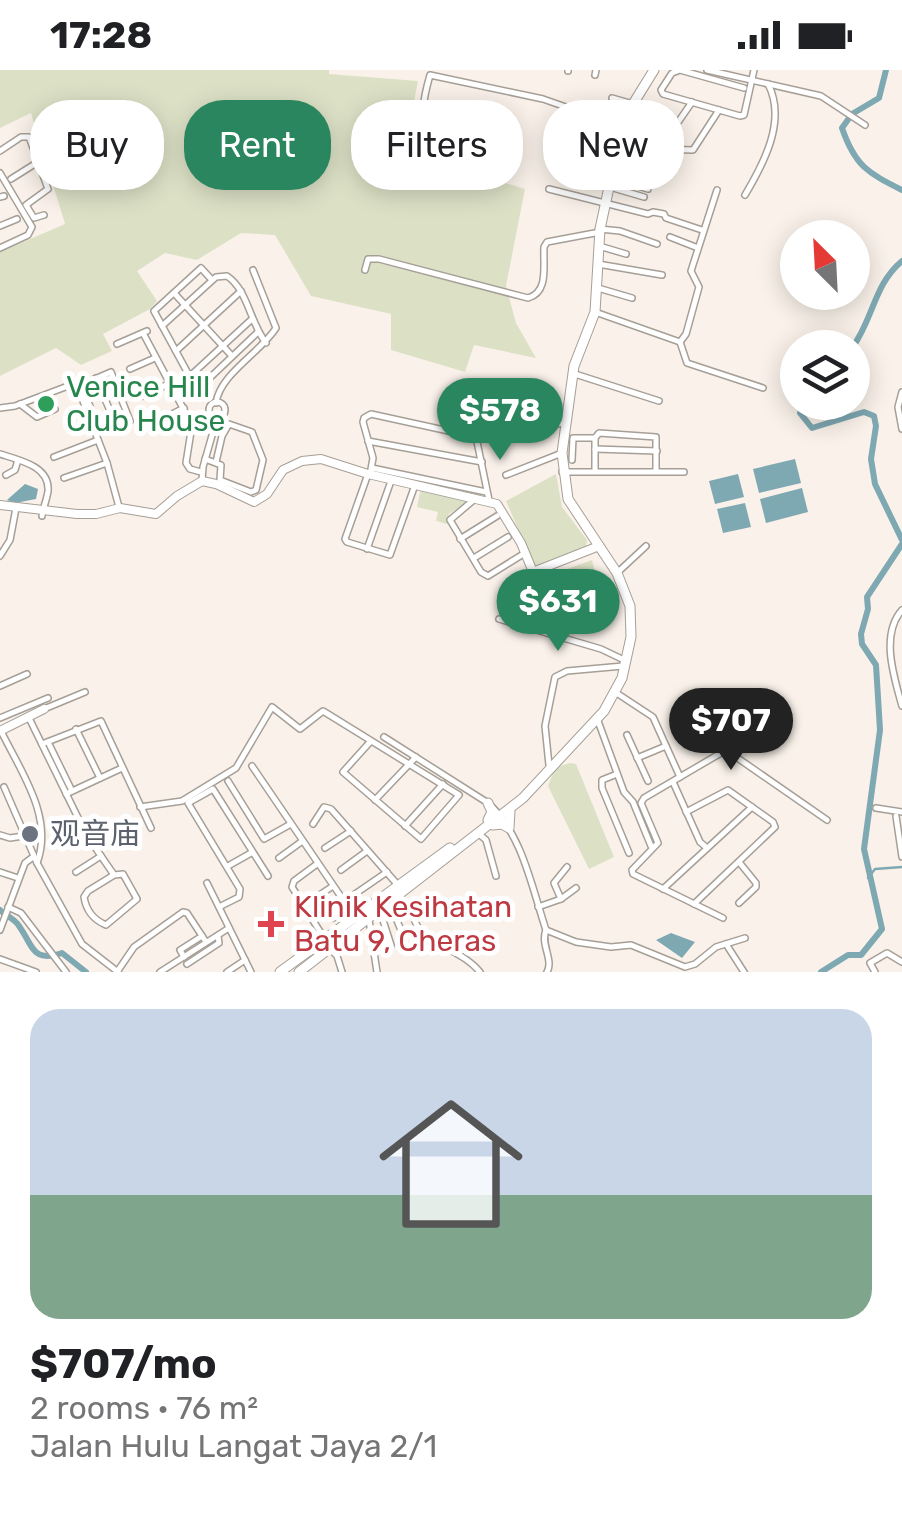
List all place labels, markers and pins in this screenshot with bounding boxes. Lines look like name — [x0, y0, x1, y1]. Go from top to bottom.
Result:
place label: Venice Hill Club House — [66, 369, 225, 439]
pin: $578 — [441, 378, 559, 463]
marker: Venice Hill Club House — [35, 393, 57, 415]
pin: $631 — [499, 569, 617, 654]
pin: $707 — [672, 688, 790, 773]
place label: 观音庙 — [50, 816, 140, 852]
marker: 观音庙 — [19, 823, 41, 845]
place label: Klinik Kesihatan Batu 9, Cheras — [294, 889, 512, 959]
marker: Klinik Kesihatan Batu 9, Cheras — [258, 911, 284, 937]

